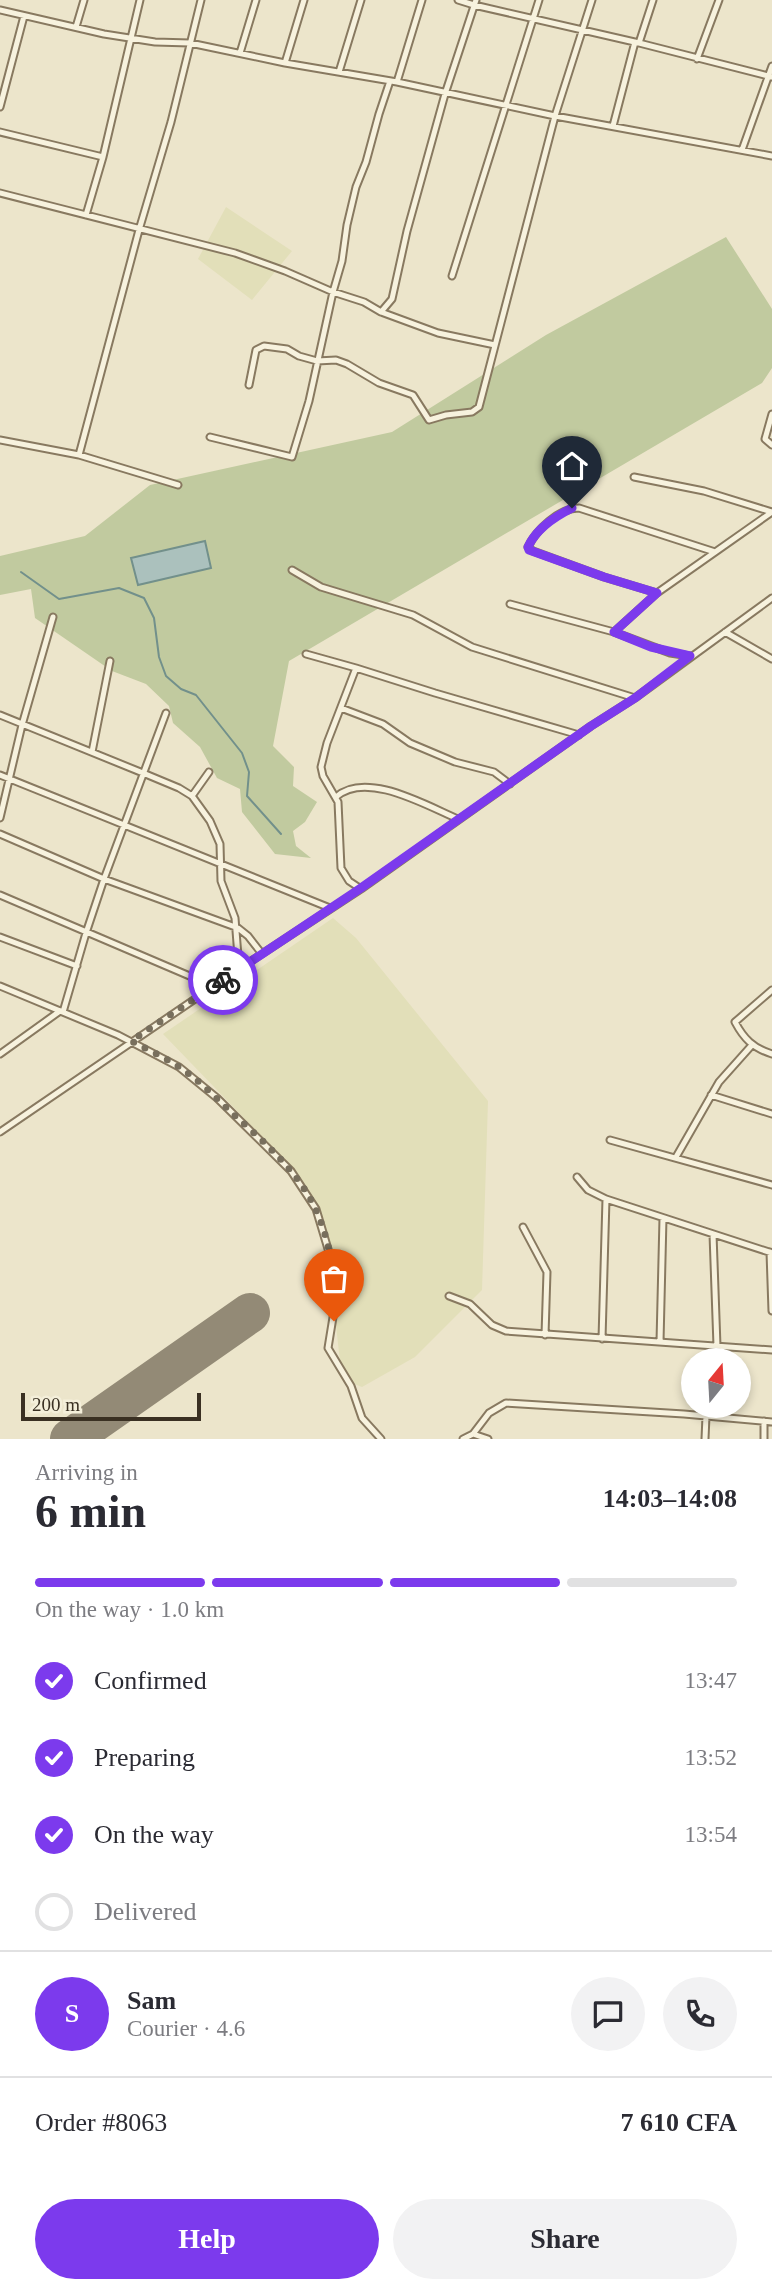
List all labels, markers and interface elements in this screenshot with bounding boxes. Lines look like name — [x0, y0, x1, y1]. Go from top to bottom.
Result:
pin — [542, 436, 602, 508]
icon: home — [553, 447, 591, 485]
courier — [188, 945, 258, 1015]
icon: bike — [204, 961, 242, 999]
pin — [304, 1249, 364, 1321]
icon: bag — [315, 1260, 353, 1298]
north arrow — [681, 1348, 751, 1418]
map controls — [681, 1348, 751, 1418]
scale bar — [21, 1390, 201, 1422]
text: 200 m — [32, 1394, 80, 1415]
text: Arriving in — [35, 1460, 138, 1485]
text: 14:03–14:08 — [603, 1484, 737, 1513]
text: 6 min — [35, 1486, 146, 1537]
text: On the way · 1.0 km — [35, 1597, 224, 1622]
icon: check — [35, 1662, 73, 1700]
text: Confirmed — [94, 1666, 207, 1695]
text: 13:47 — [685, 1668, 737, 1693]
icon: check — [35, 1739, 73, 1777]
text: Preparing — [94, 1743, 195, 1772]
text: 13:52 — [685, 1745, 737, 1770]
icon: check — [35, 1816, 73, 1854]
text: On the way — [94, 1820, 214, 1849]
text: 13:54 — [685, 1822, 737, 1847]
text: Delivered — [94, 1897, 197, 1926]
button: chat — [571, 1977, 645, 2051]
button: phone — [663, 1977, 737, 2051]
text: Sam — [127, 1986, 176, 2015]
text: S — [65, 1999, 79, 2028]
text: Courier · 4.6 — [127, 2016, 245, 2041]
text: Order #8063 — [35, 2108, 167, 2137]
text: 7 610 CFA — [620, 2108, 737, 2137]
button: Help — [35, 2199, 379, 2279]
button: Share — [393, 2199, 737, 2279]

